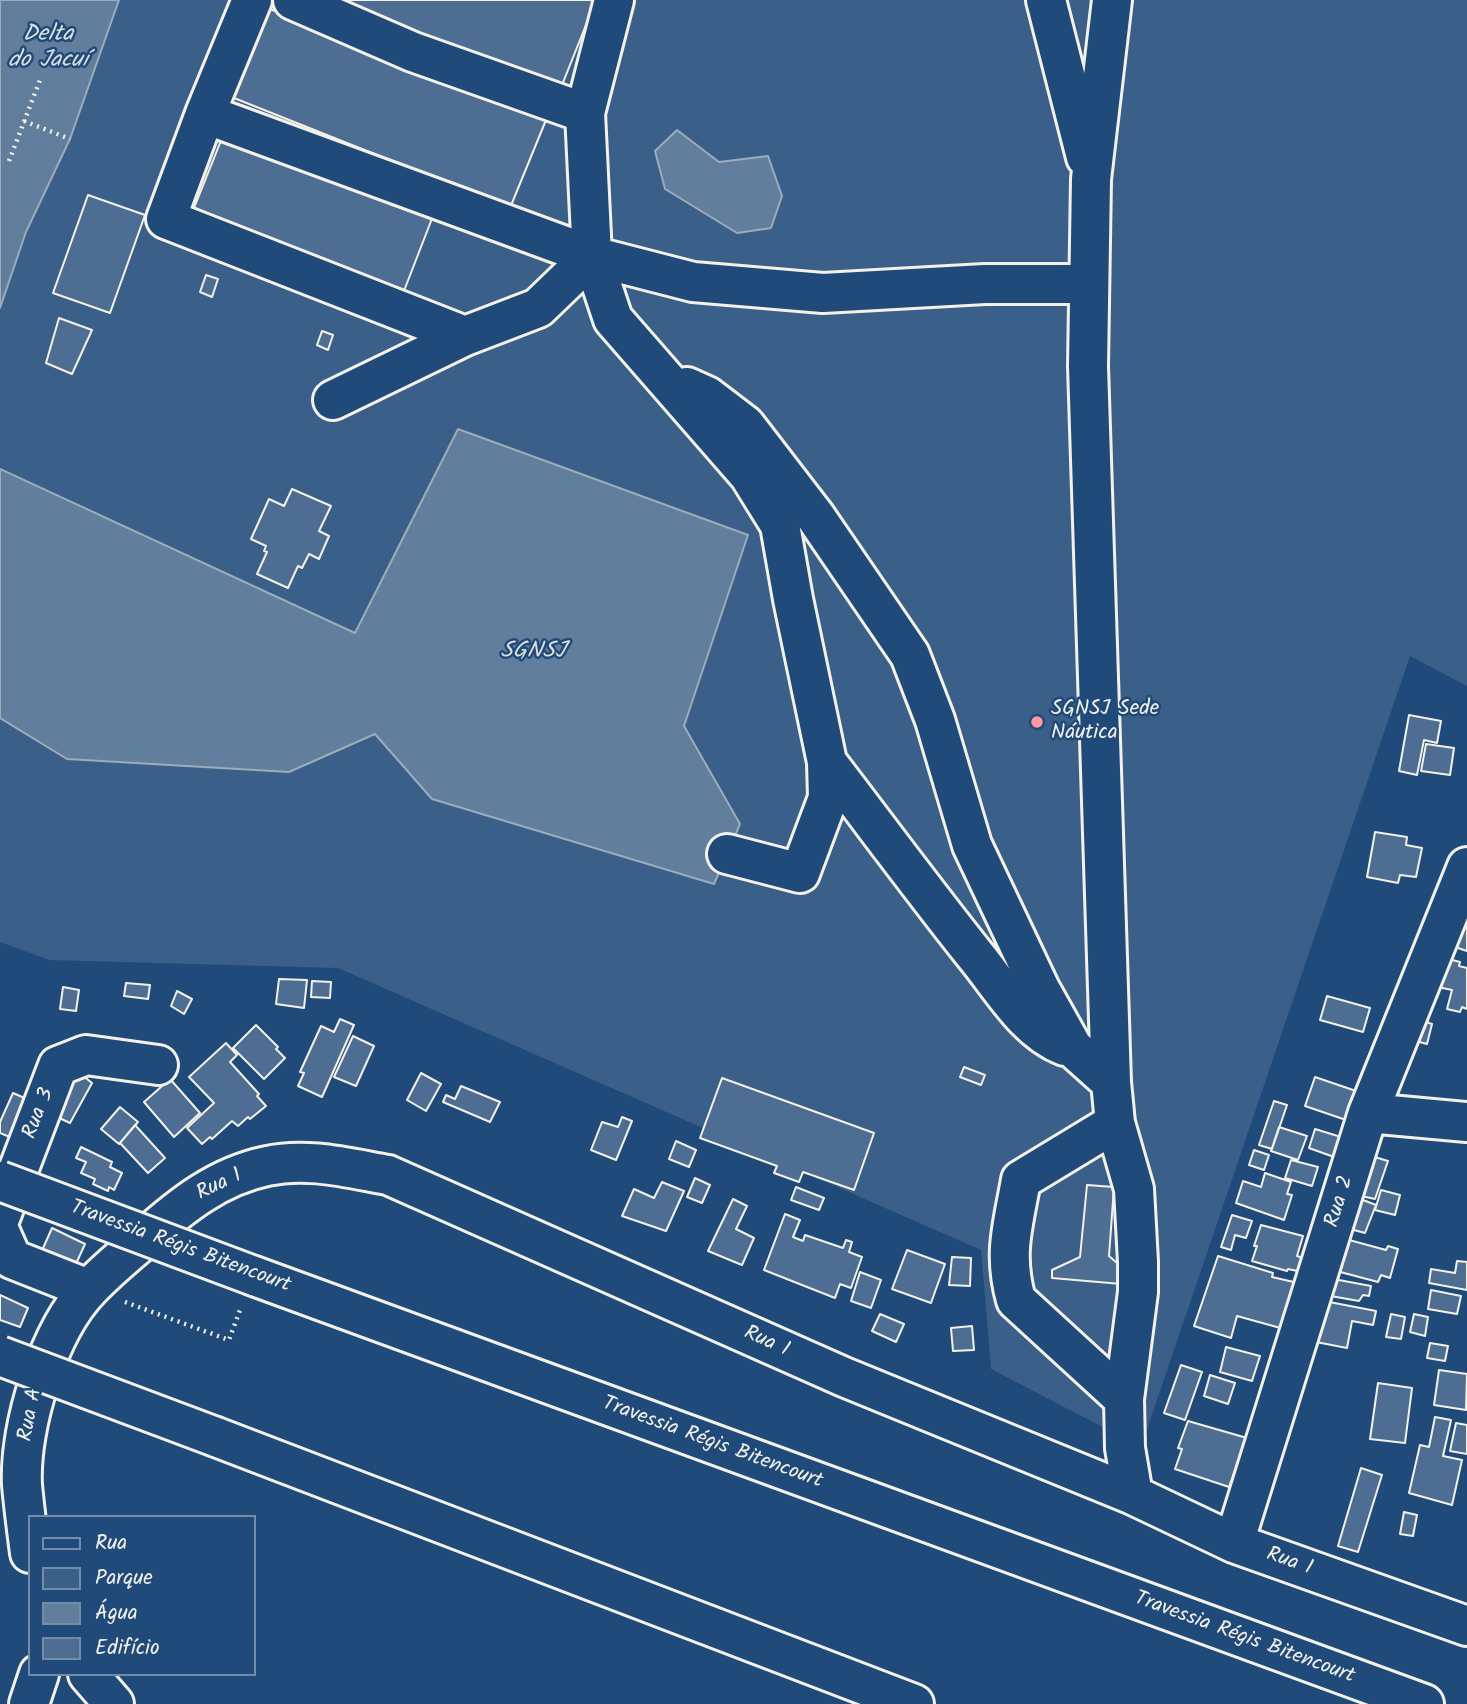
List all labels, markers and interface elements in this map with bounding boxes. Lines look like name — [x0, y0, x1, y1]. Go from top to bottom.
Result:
water label: Delta do Jacuí — [8, 22, 88, 76]
water label: SGNSJ — [501, 639, 565, 667]
place label: SGNSJ Sede Náutica — [1051, 697, 1159, 747]
marker: SGNSJ Sede Náutica — [1029, 714, 1045, 730]
street label: Rua 3 — [19, 1085, 61, 1143]
street label: Rua 1 — [193, 1164, 247, 1208]
street label: Rua 2 — [1321, 1173, 1361, 1231]
street label: Travessia Régis Bitencourt — [66, 1196, 294, 1300]
street label: Rua 1 — [739, 1322, 793, 1364]
street label: Rua A — [15, 1386, 49, 1444]
street label: Travessia Régis Bitencourt — [598, 1392, 826, 1496]
legend — [28, 1515, 256, 1676]
text: Rua — [95, 1527, 127, 1560]
street label: Rua 1 — [1263, 1543, 1315, 1583]
text: Parque — [95, 1562, 153, 1595]
street label: Travessia Régis Bitencourt — [1130, 1587, 1358, 1691]
text: Água — [95, 1597, 138, 1630]
text: Edifício — [95, 1632, 160, 1665]

